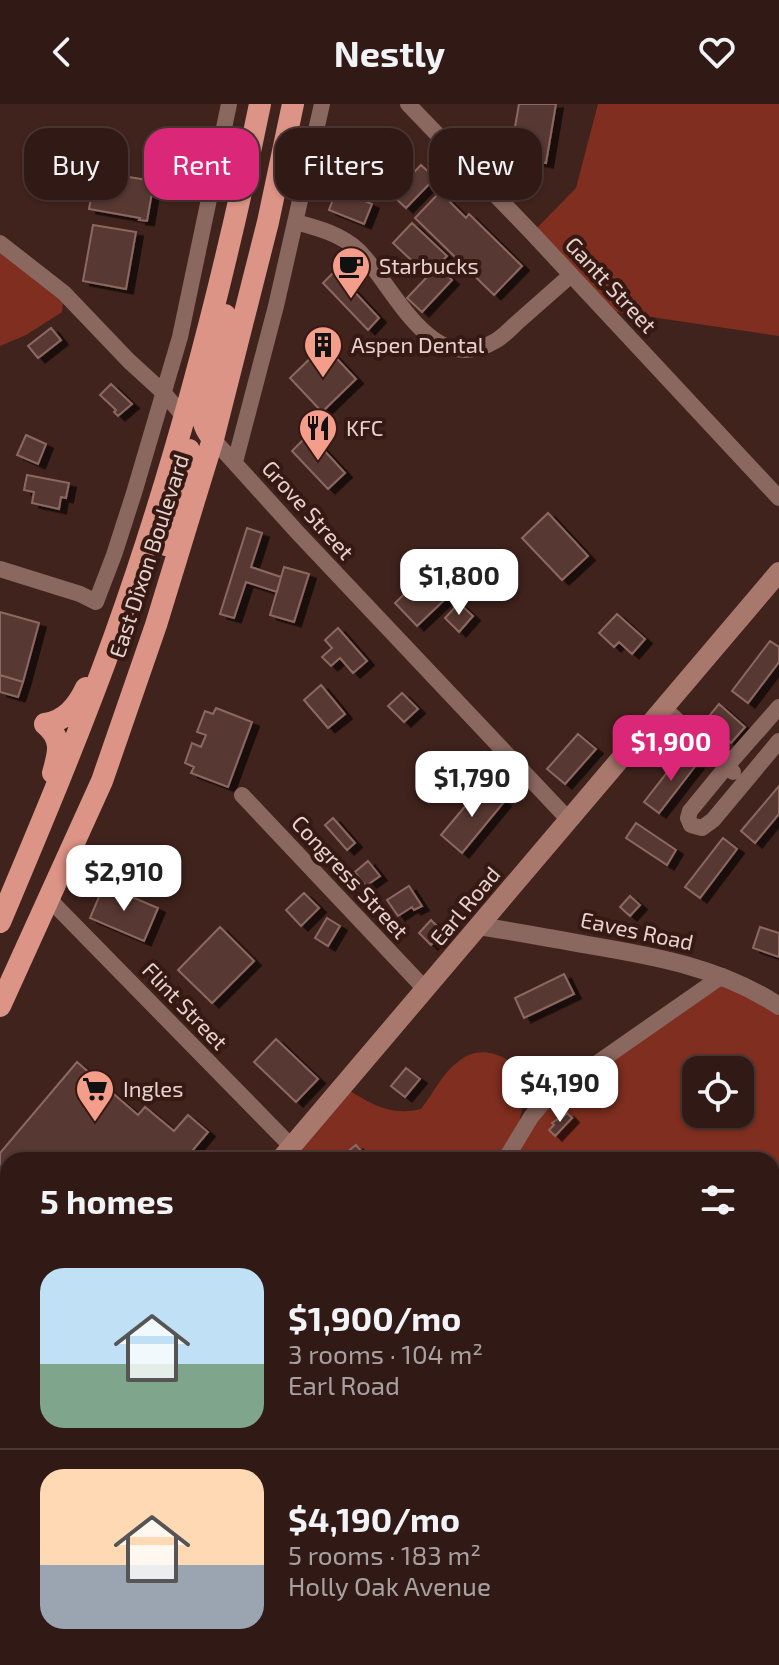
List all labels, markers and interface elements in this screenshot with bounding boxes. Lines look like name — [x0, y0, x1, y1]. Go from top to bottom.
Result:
icon: back — [40, 30, 84, 74]
icon: heart — [695, 30, 739, 74]
text: Nestly — [334, 31, 445, 74]
chip: Buy — [24, 128, 128, 200]
chip: Rent — [144, 128, 259, 200]
chip: Filters — [275, 128, 413, 200]
chip: New — [429, 128, 542, 200]
street label: Gantt Street — [561, 231, 663, 338]
cafe icon: Starbucks — [330, 245, 372, 300]
place label: Starbucks — [379, 252, 479, 278]
building icon: Aspen Dental — [302, 324, 344, 379]
place label: Aspen Dental — [351, 331, 485, 357]
restaurant icon: KFC — [297, 407, 339, 462]
place label: KFC — [346, 414, 383, 440]
street label: East Dixon Boulevard — [103, 451, 193, 661]
street label: Grove Street — [258, 455, 360, 564]
pin: $1,800 — [394, 549, 524, 617]
text: $1,800 — [418, 559, 500, 590]
pin: $1,900 — [606, 715, 736, 783]
text: $1,900 — [631, 725, 711, 756]
pin: $1,790 — [407, 751, 537, 819]
text: $1,790 — [433, 761, 511, 792]
street label: Congress Street — [287, 809, 414, 943]
pin: $2,910 — [59, 845, 189, 913]
text: $2,910 — [84, 855, 164, 886]
street label: Earl Road — [424, 861, 505, 950]
street label: Eaves Road — [579, 905, 696, 955]
street label: Flint Street — [138, 956, 234, 1054]
pin: $4,190 — [495, 1056, 625, 1124]
map controls — [682, 1056, 754, 1128]
button: locate — [682, 1056, 754, 1128]
text: $4,190 — [520, 1066, 600, 1097]
supermarket icon: Ingles — [74, 1068, 116, 1123]
place label: Ingles — [123, 1075, 183, 1101]
icon: filters — [696, 1178, 740, 1222]
text: 5 homes — [40, 1180, 174, 1221]
text: $1,900/mo — [288, 1297, 461, 1338]
icon: home — [104, 1300, 200, 1396]
text: 3 rooms · 104 m² — [288, 1338, 483, 1369]
text: Earl Road — [288, 1369, 400, 1400]
text: $4,190/mo — [288, 1498, 460, 1539]
icon: home — [104, 1501, 200, 1597]
text: 5 rooms · 183 m² — [288, 1539, 481, 1570]
text: Holly Oak Avenue — [288, 1570, 491, 1601]

